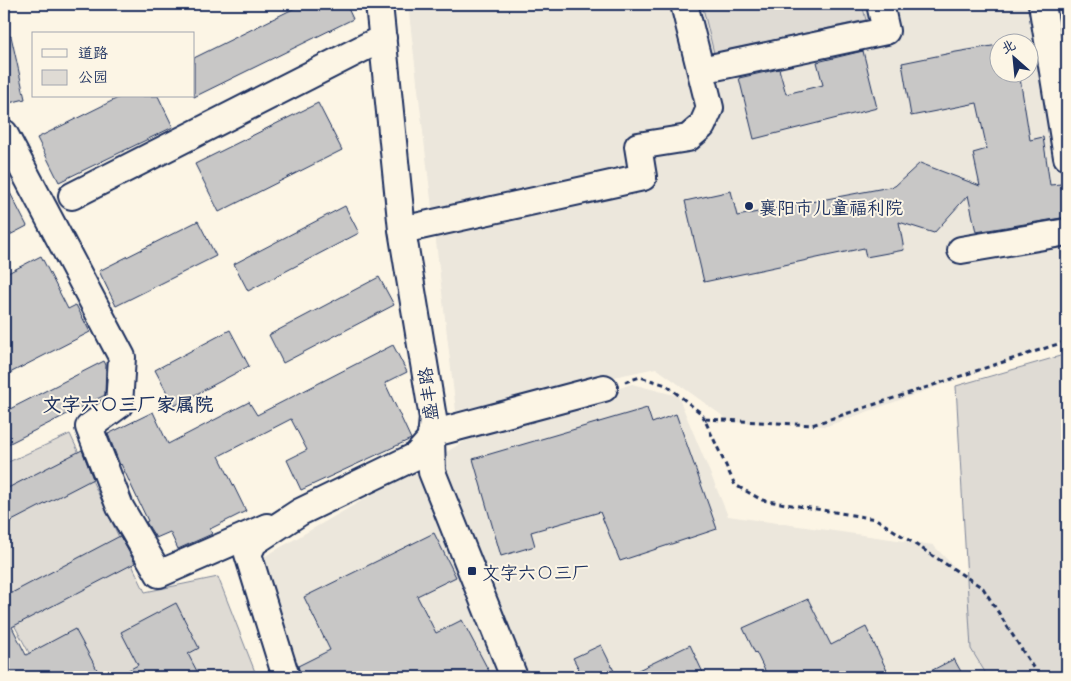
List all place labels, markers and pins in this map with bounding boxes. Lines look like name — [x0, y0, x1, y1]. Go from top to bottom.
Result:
place label: 襄阳市儿童福利院 — [759, 193, 903, 220]
marker: 襄阳市儿童福利院 — [743, 200, 755, 212]
place label: 文字六〇三厂 — [482, 558, 590, 585]
marker: 文字六〇三厂 — [466, 565, 478, 577]

